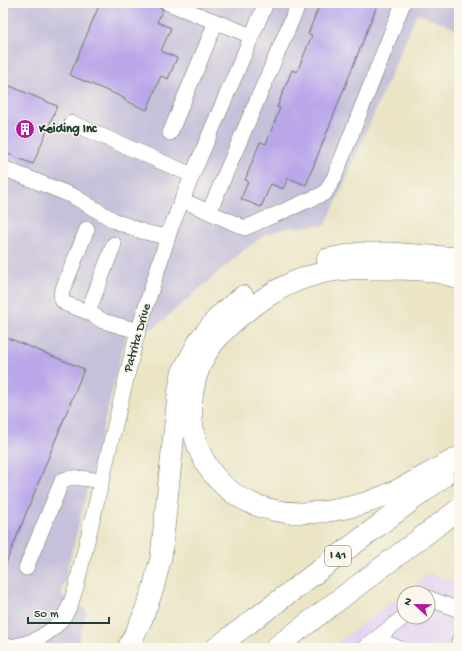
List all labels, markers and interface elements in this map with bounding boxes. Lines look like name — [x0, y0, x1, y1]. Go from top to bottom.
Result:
building icon: Keiding Inc — [14, 118, 36, 140]
place label: Keiding Inc — [38, 122, 98, 137]
street label: Patrita Drive — [121, 302, 155, 375]
road number: I 41 — [325, 546, 351, 566]
north arrow — [396, 585, 436, 625]
text: N — [402, 596, 415, 608]
scale bar — [28, 599, 109, 625]
text: 50 m — [34, 608, 59, 622]

